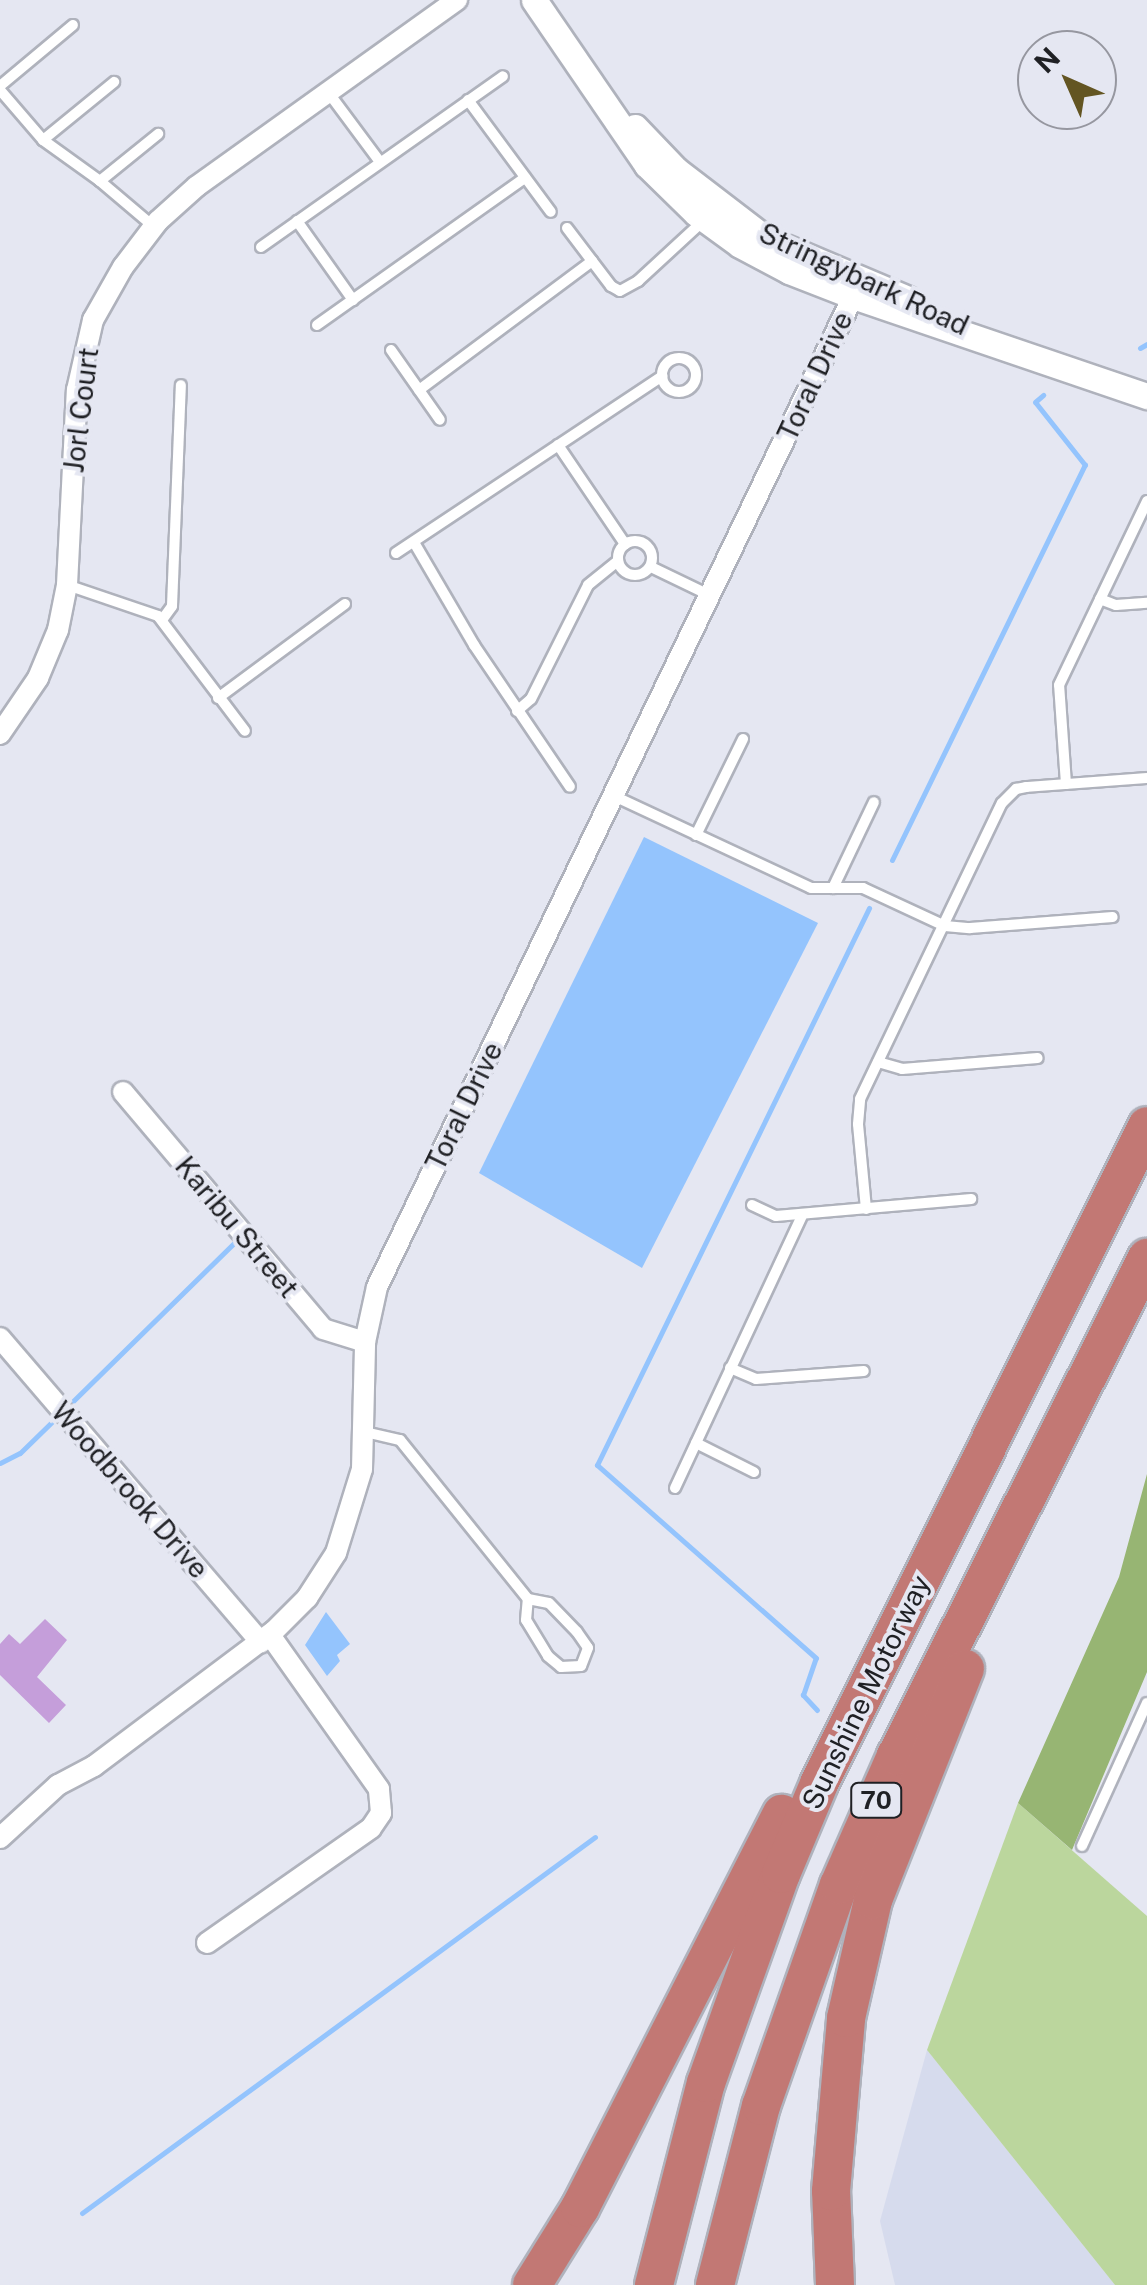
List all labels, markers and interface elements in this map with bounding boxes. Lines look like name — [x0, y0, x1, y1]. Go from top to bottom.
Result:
north arrow — [1017, 30, 1117, 130]
text: N — [1027, 40, 1066, 79]
street label: Stringybark Road — [754, 216, 974, 342]
street label: Toral Drive — [770, 306, 860, 446]
street label: Jorl Court — [57, 346, 105, 474]
street label: Toral Drive — [418, 1036, 510, 1176]
street label: Karibu Street — [168, 1150, 306, 1304]
street label: Woodbrook Drive — [44, 1395, 216, 1585]
street label: Sunshine Motorway — [795, 1569, 937, 1815]
road number: 70 — [848, 1780, 904, 1820]

